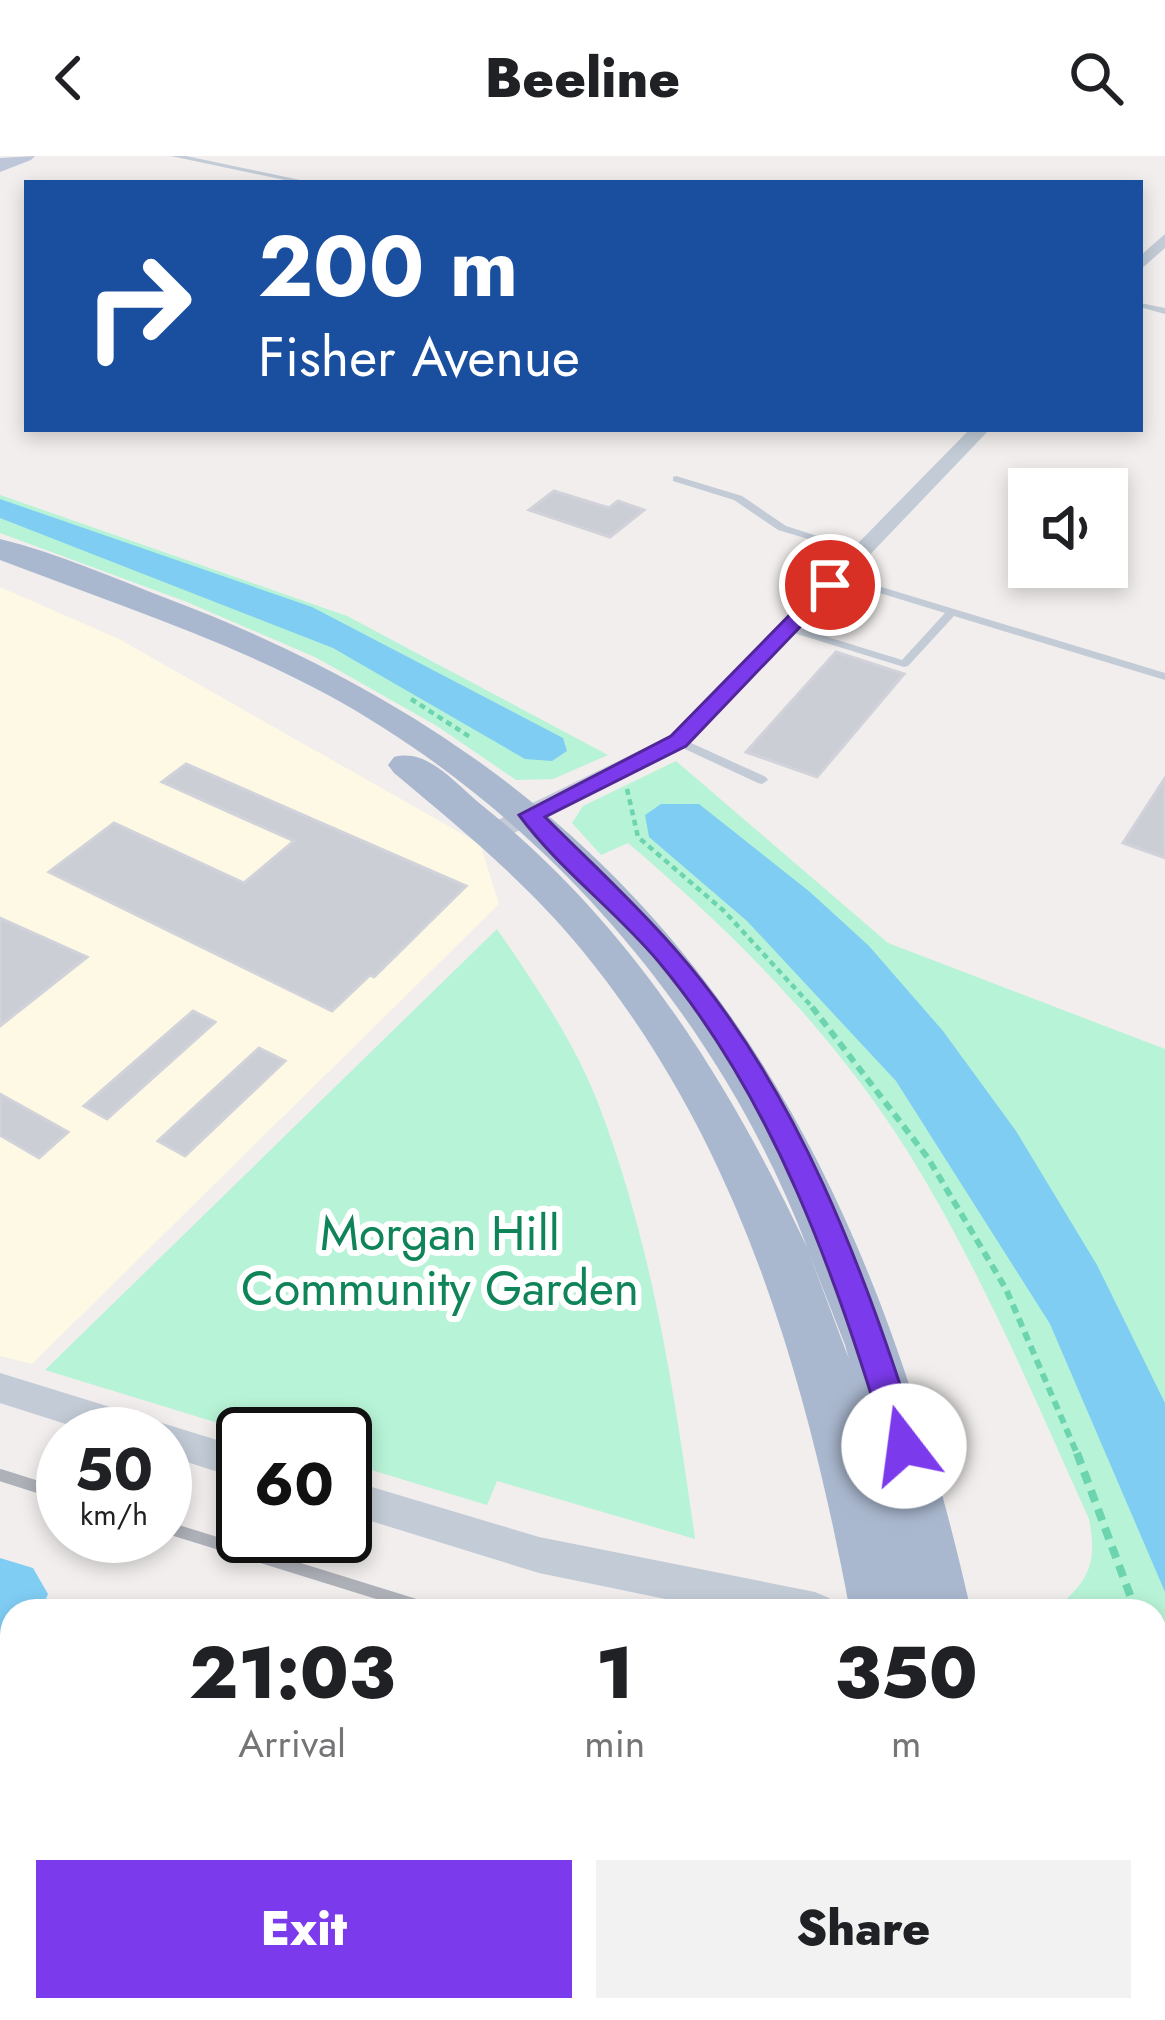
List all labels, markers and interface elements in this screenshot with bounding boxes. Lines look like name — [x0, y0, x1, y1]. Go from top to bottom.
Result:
text: Beeline — [485, 39, 680, 117]
icon: back — [36, 45, 102, 111]
icon: search — [1063, 45, 1129, 111]
text: 200 m — [258, 206, 518, 328]
icon: right — [60, 228, 216, 384]
text: Fisher Avenue — [258, 318, 580, 396]
map controls — [1008, 468, 1128, 588]
button: sound — [1008, 468, 1128, 588]
pin — [779, 534, 881, 636]
icon: arrive — [797, 552, 863, 618]
park label: Morgan Hill Community Garden — [241, 1199, 639, 1323]
position arrow — [841, 1383, 967, 1509]
speed limit sign: 60 — [216, 1407, 372, 1563]
text: 50 — [75, 1426, 153, 1513]
text: km/h — [80, 1493, 148, 1536]
text: 21:03 — [189, 1621, 395, 1725]
text: 1 — [596, 1621, 634, 1725]
text: 350 — [834, 1621, 978, 1725]
text: Arrival — [238, 1715, 346, 1772]
text: min — [584, 1715, 645, 1772]
text: m — [891, 1715, 921, 1772]
button: Exit — [36, 1860, 572, 1998]
button: Share — [596, 1860, 1131, 1998]

